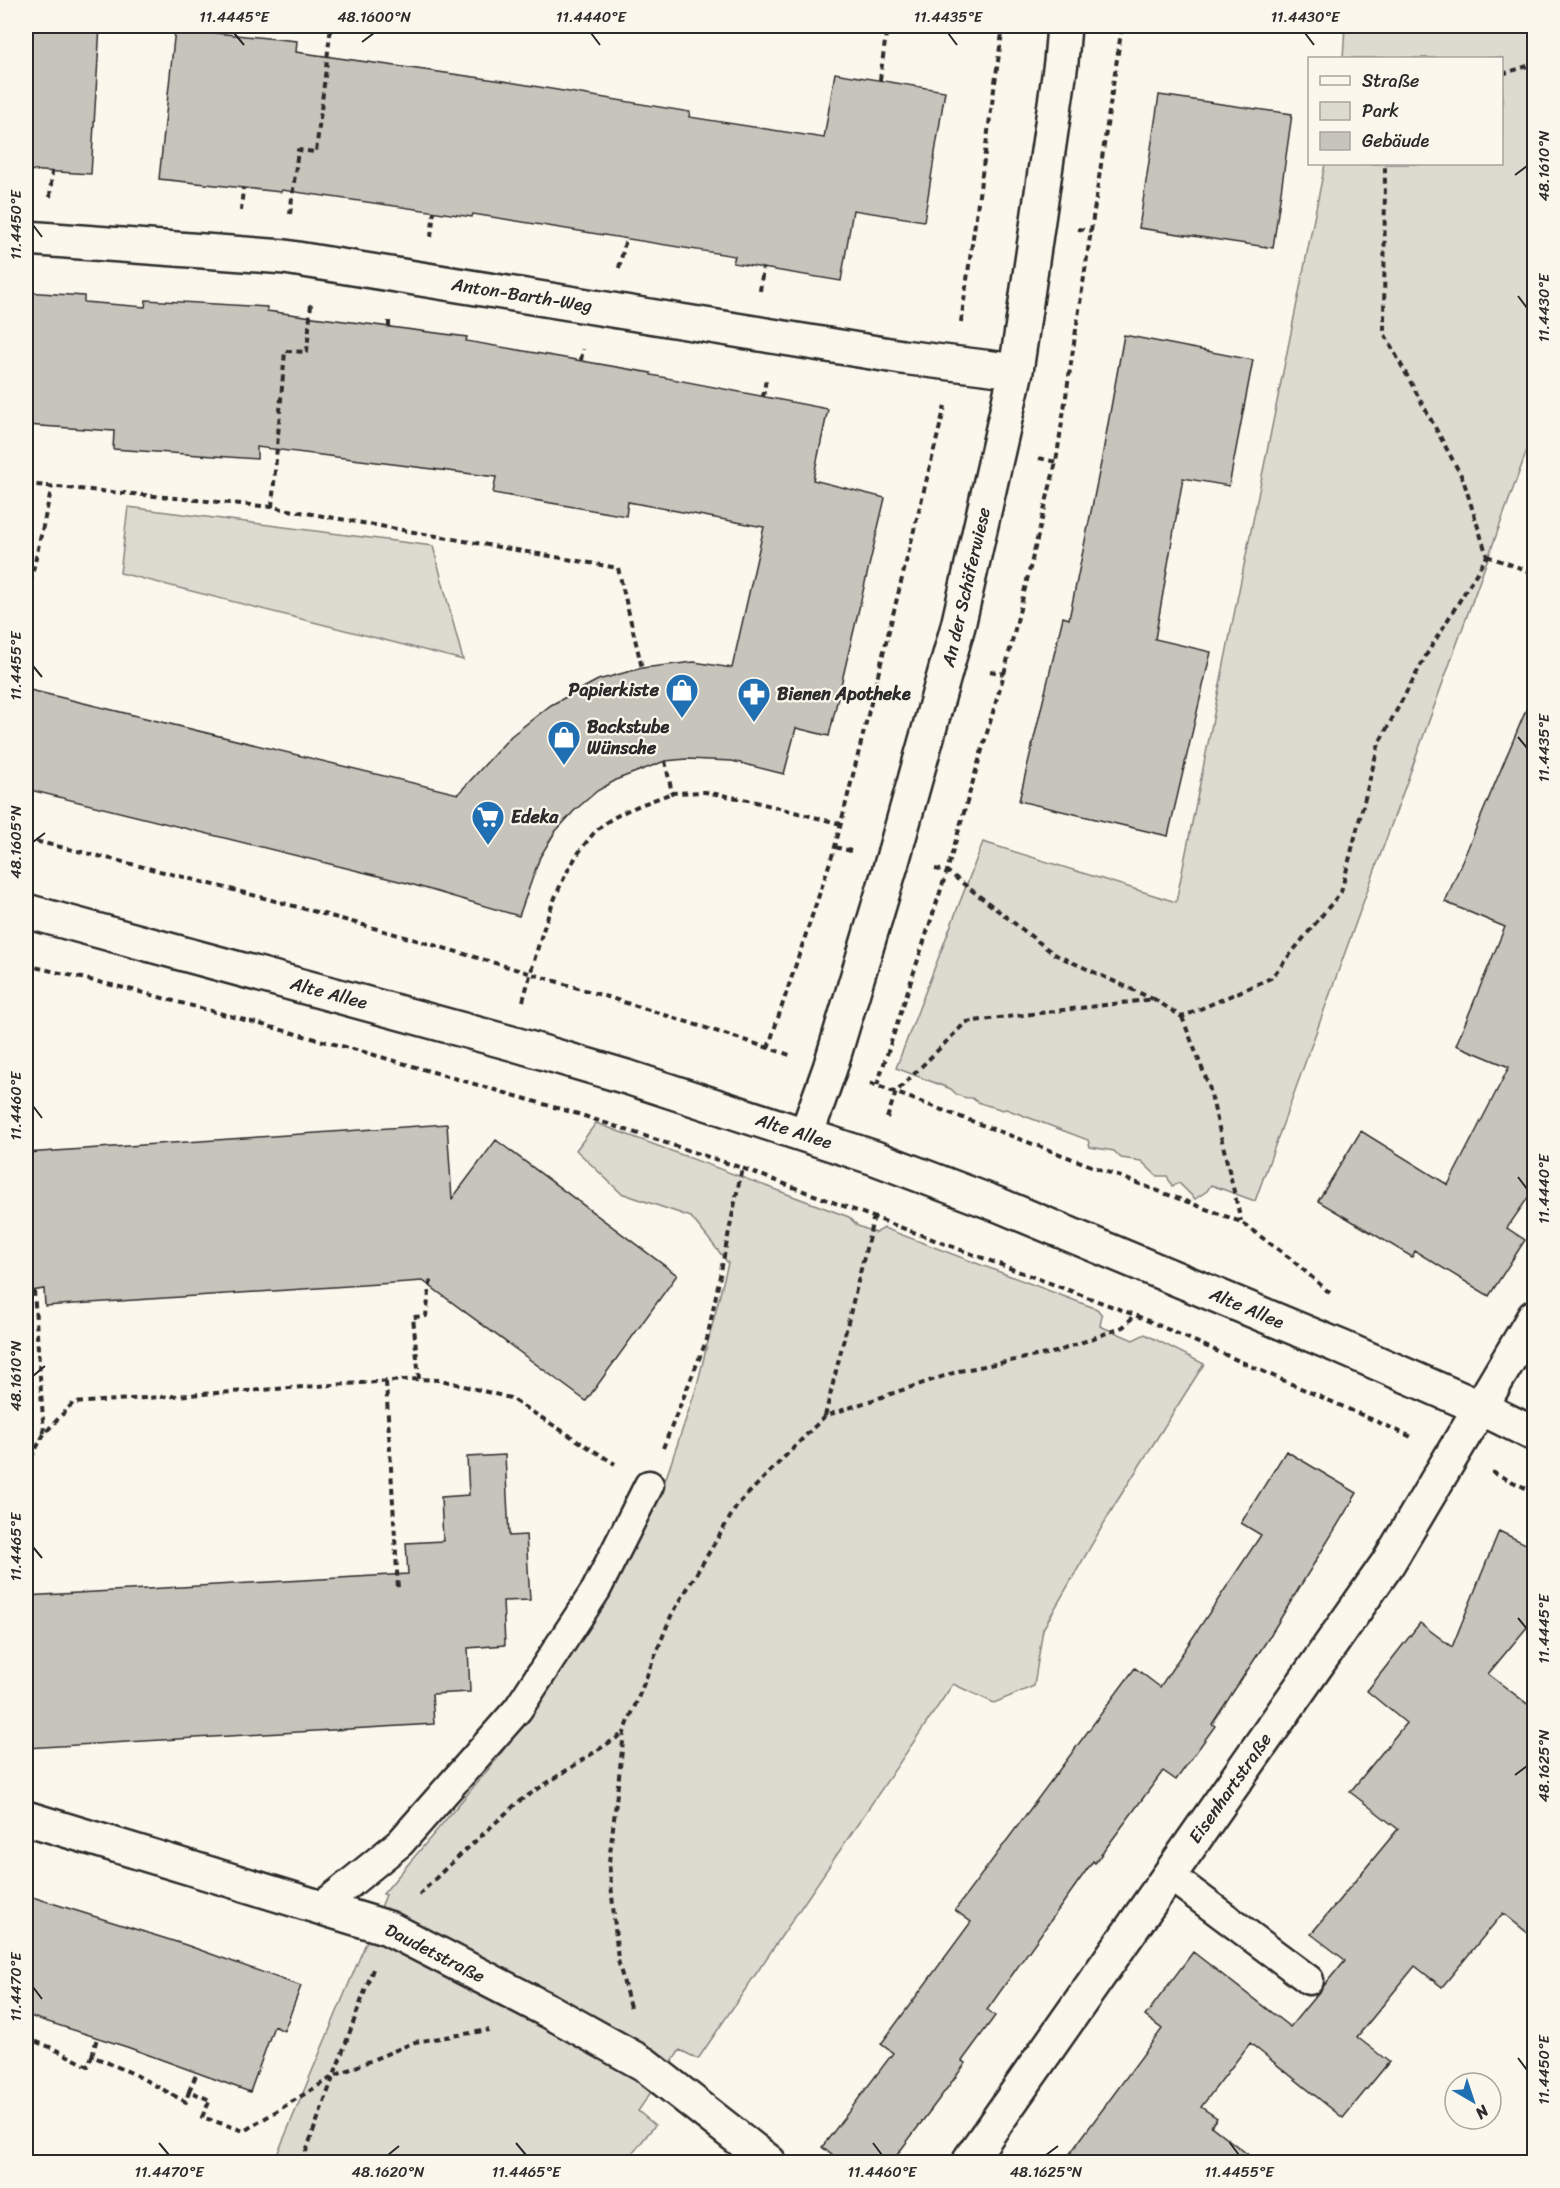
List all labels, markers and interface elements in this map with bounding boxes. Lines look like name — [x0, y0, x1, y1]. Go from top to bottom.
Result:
text: 11.4445°E — [199, 4, 270, 30]
text: 48.1600°N — [337, 4, 411, 30]
text: 11.4440°E — [556, 4, 628, 30]
text: 11.4435°E — [914, 4, 984, 30]
text: 11.4430°E — [1271, 4, 1341, 30]
legend — [1308, 57, 1503, 165]
text: Straße — [1362, 65, 1419, 97]
text: Park — [1362, 95, 1399, 127]
text: Gebäude — [1362, 125, 1430, 157]
text: 48.1610°N — [1531, 130, 1557, 201]
text: 11.4450°E — [3, 189, 29, 260]
street label: Anton-Barth-Weg — [448, 268, 595, 322]
text: 11.4430°E — [1531, 272, 1557, 342]
street label: An der Schäferwiese — [932, 504, 1000, 671]
text: 11.4455°E — [3, 630, 29, 701]
shop icon: Papierkiste — [664, 672, 700, 719]
place label: Papierkiste — [569, 674, 660, 706]
pharmacy icon: Bienen Apotheke — [736, 676, 772, 723]
place label: Bienen Apotheke — [777, 678, 911, 710]
place label: Backstube Wünsche — [587, 711, 669, 764]
text: 11.4435°E — [1531, 712, 1557, 782]
shop icon: Backstube Wünsche — [546, 719, 582, 766]
supermarket icon: Edeka — [470, 799, 506, 846]
place label: Edeka — [511, 801, 559, 833]
text: 48.1605°N — [3, 805, 29, 879]
street label: Alte Allee — [286, 967, 371, 1019]
text: 11.4460°E — [3, 1070, 29, 1140]
street label: Alte Allee — [751, 1103, 837, 1158]
text: 11.4440°E — [1531, 1152, 1557, 1224]
street label: Alte Allee — [1204, 1278, 1290, 1338]
text: 48.1610°N — [3, 1340, 29, 1411]
text: 11.4465°E — [3, 1511, 29, 1581]
text: 11.4445°E — [1531, 1593, 1557, 1664]
street label: Eisenhartstraße — [1180, 1726, 1280, 1850]
text: 48.1625°N — [1531, 1729, 1557, 1802]
street label: Daudetstraße — [379, 1914, 491, 1992]
text: 11.4470°E — [3, 1951, 29, 2021]
text: 11.4450°E — [1531, 2034, 1557, 2105]
north arrow — [1443, 2071, 1503, 2131]
text: N — [1468, 2097, 1496, 2128]
text: 11.4470°E — [135, 2159, 205, 2185]
text: 48.1620°N — [352, 2159, 425, 2185]
text: 11.4465°E — [492, 2159, 562, 2185]
text: 11.4460°E — [848, 2159, 918, 2185]
text: 48.1625°N — [1010, 2159, 1083, 2185]
text: 11.4455°E — [1204, 2159, 1275, 2185]

